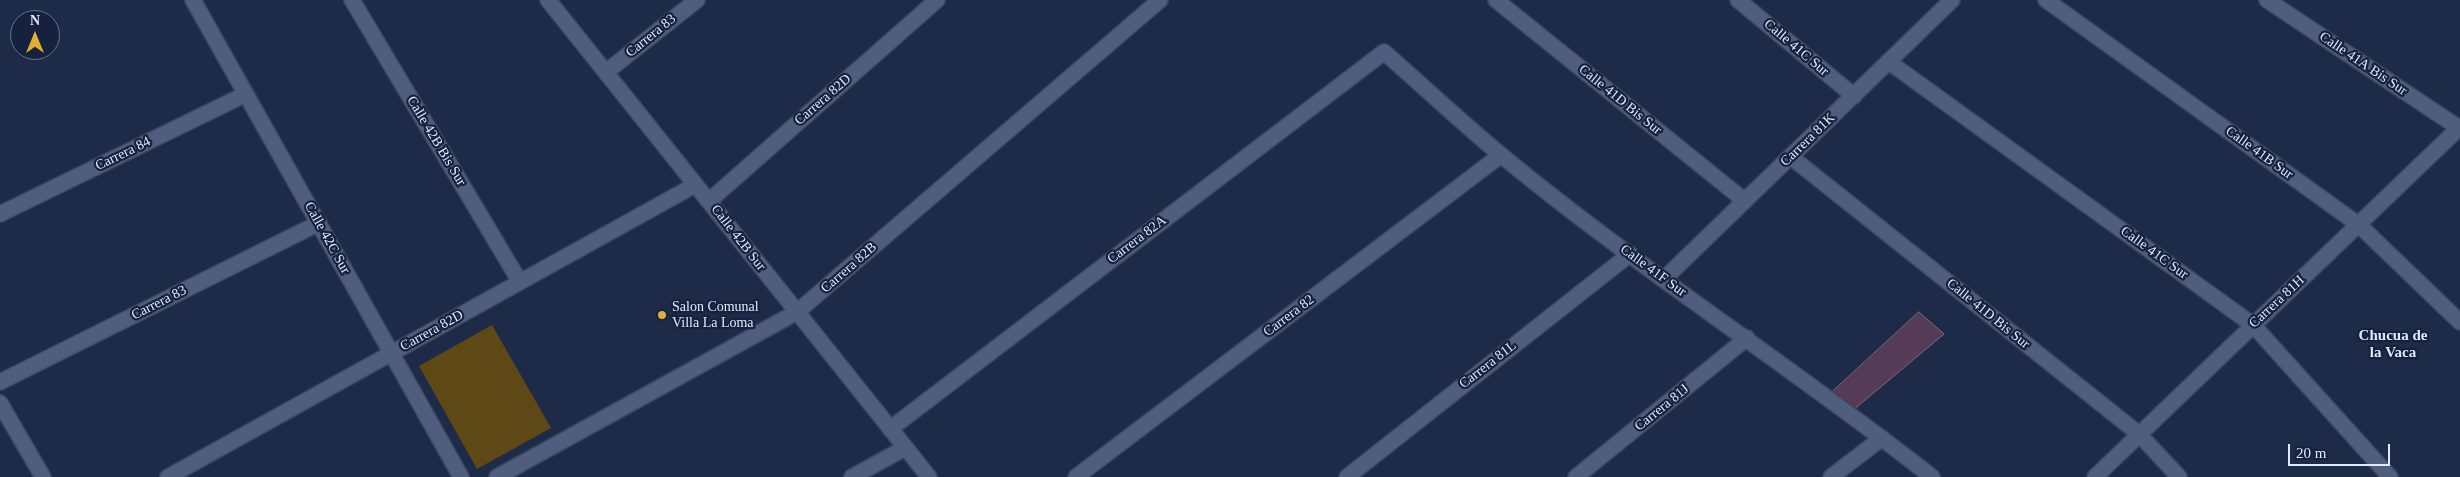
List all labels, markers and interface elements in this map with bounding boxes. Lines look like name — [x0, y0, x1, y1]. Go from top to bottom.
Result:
north arrow — [10, 10, 60, 60]
street label: Carrera 83 — [623, 11, 679, 61]
text: N — [30, 13, 40, 28]
street label: Calle 41C Sur — [1760, 16, 1832, 80]
street label: Calle 41A Bis Sur — [2316, 28, 2410, 100]
street label: Calle 41D Bis Sur — [1575, 61, 1665, 139]
street label: Carrera 82D — [791, 71, 855, 129]
street label: Calle 42B Bis Sur — [403, 93, 469, 189]
street label: Carrera 81K — [1777, 110, 1839, 170]
street label: Calle 41B Sur — [2222, 123, 2296, 183]
street label: Carrera 84 — [93, 133, 153, 175]
street label: Calle 42C Sur — [300, 199, 354, 277]
street label: Calle 42B Sur — [707, 202, 769, 274]
street label: Carrera 82A — [1104, 212, 1170, 268]
street label: Calle 41C Sur — [2117, 223, 2191, 283]
street label: Carrera 82B — [818, 239, 880, 297]
street label: Calle 41F Sur — [1617, 241, 1689, 301]
street label: Carrera 81H — [2246, 272, 2308, 332]
street label: Calle 41D Bis Sur — [1943, 275, 2033, 353]
street label: Carrera 83 — [129, 282, 189, 324]
street label: Carrera 82 — [1260, 291, 1318, 341]
place label: Salon Comunal Villa La Loma — [672, 299, 759, 332]
street label: Carrera 82D — [398, 307, 466, 355]
marker: Salon Comunal Villa La Loma — [656, 309, 668, 321]
district label: Chucua de la Vaca — [2359, 327, 2427, 362]
street label: Carrera 81L — [1456, 337, 1520, 393]
street label: Carrera 81J — [1631, 381, 1693, 435]
scale bar — [2290, 434, 2392, 466]
text: 20 m — [2296, 445, 2326, 461]

